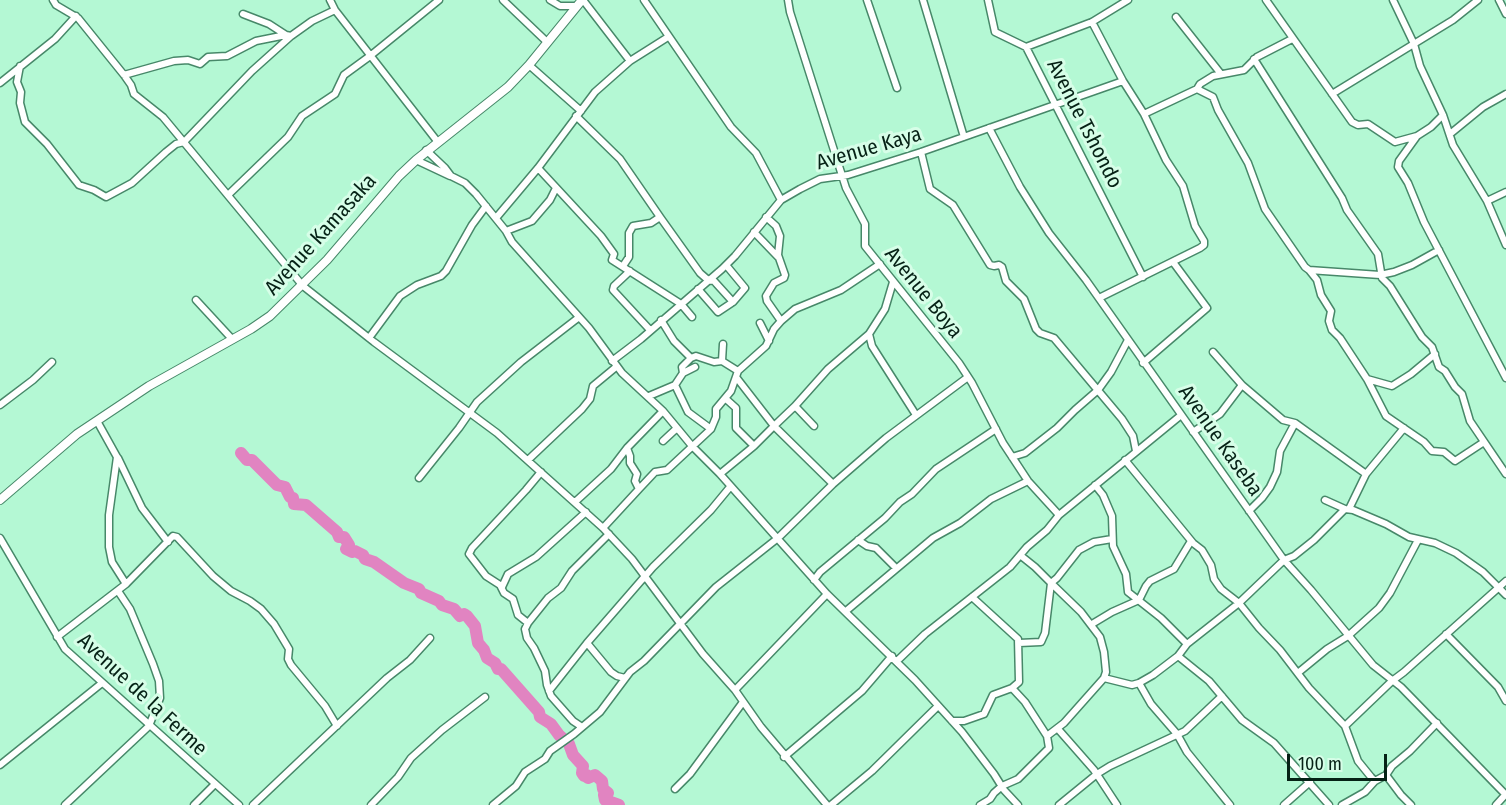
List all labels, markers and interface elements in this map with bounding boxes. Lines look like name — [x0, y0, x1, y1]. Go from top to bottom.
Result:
street label: Avenue Tshondo — [1041, 55, 1127, 193]
street label: Avenue Kaya — [813, 122, 925, 176]
street label: Avenue Kamasaka — [260, 169, 382, 301]
street label: Avenue Boya — [879, 242, 967, 344]
street label: Avenue Kaseba — [1172, 381, 1268, 501]
street label: Avenue de la Ferme — [72, 629, 212, 761]
scale bar — [1290, 742, 1390, 780]
text: 100 m — [1298, 753, 1342, 775]

